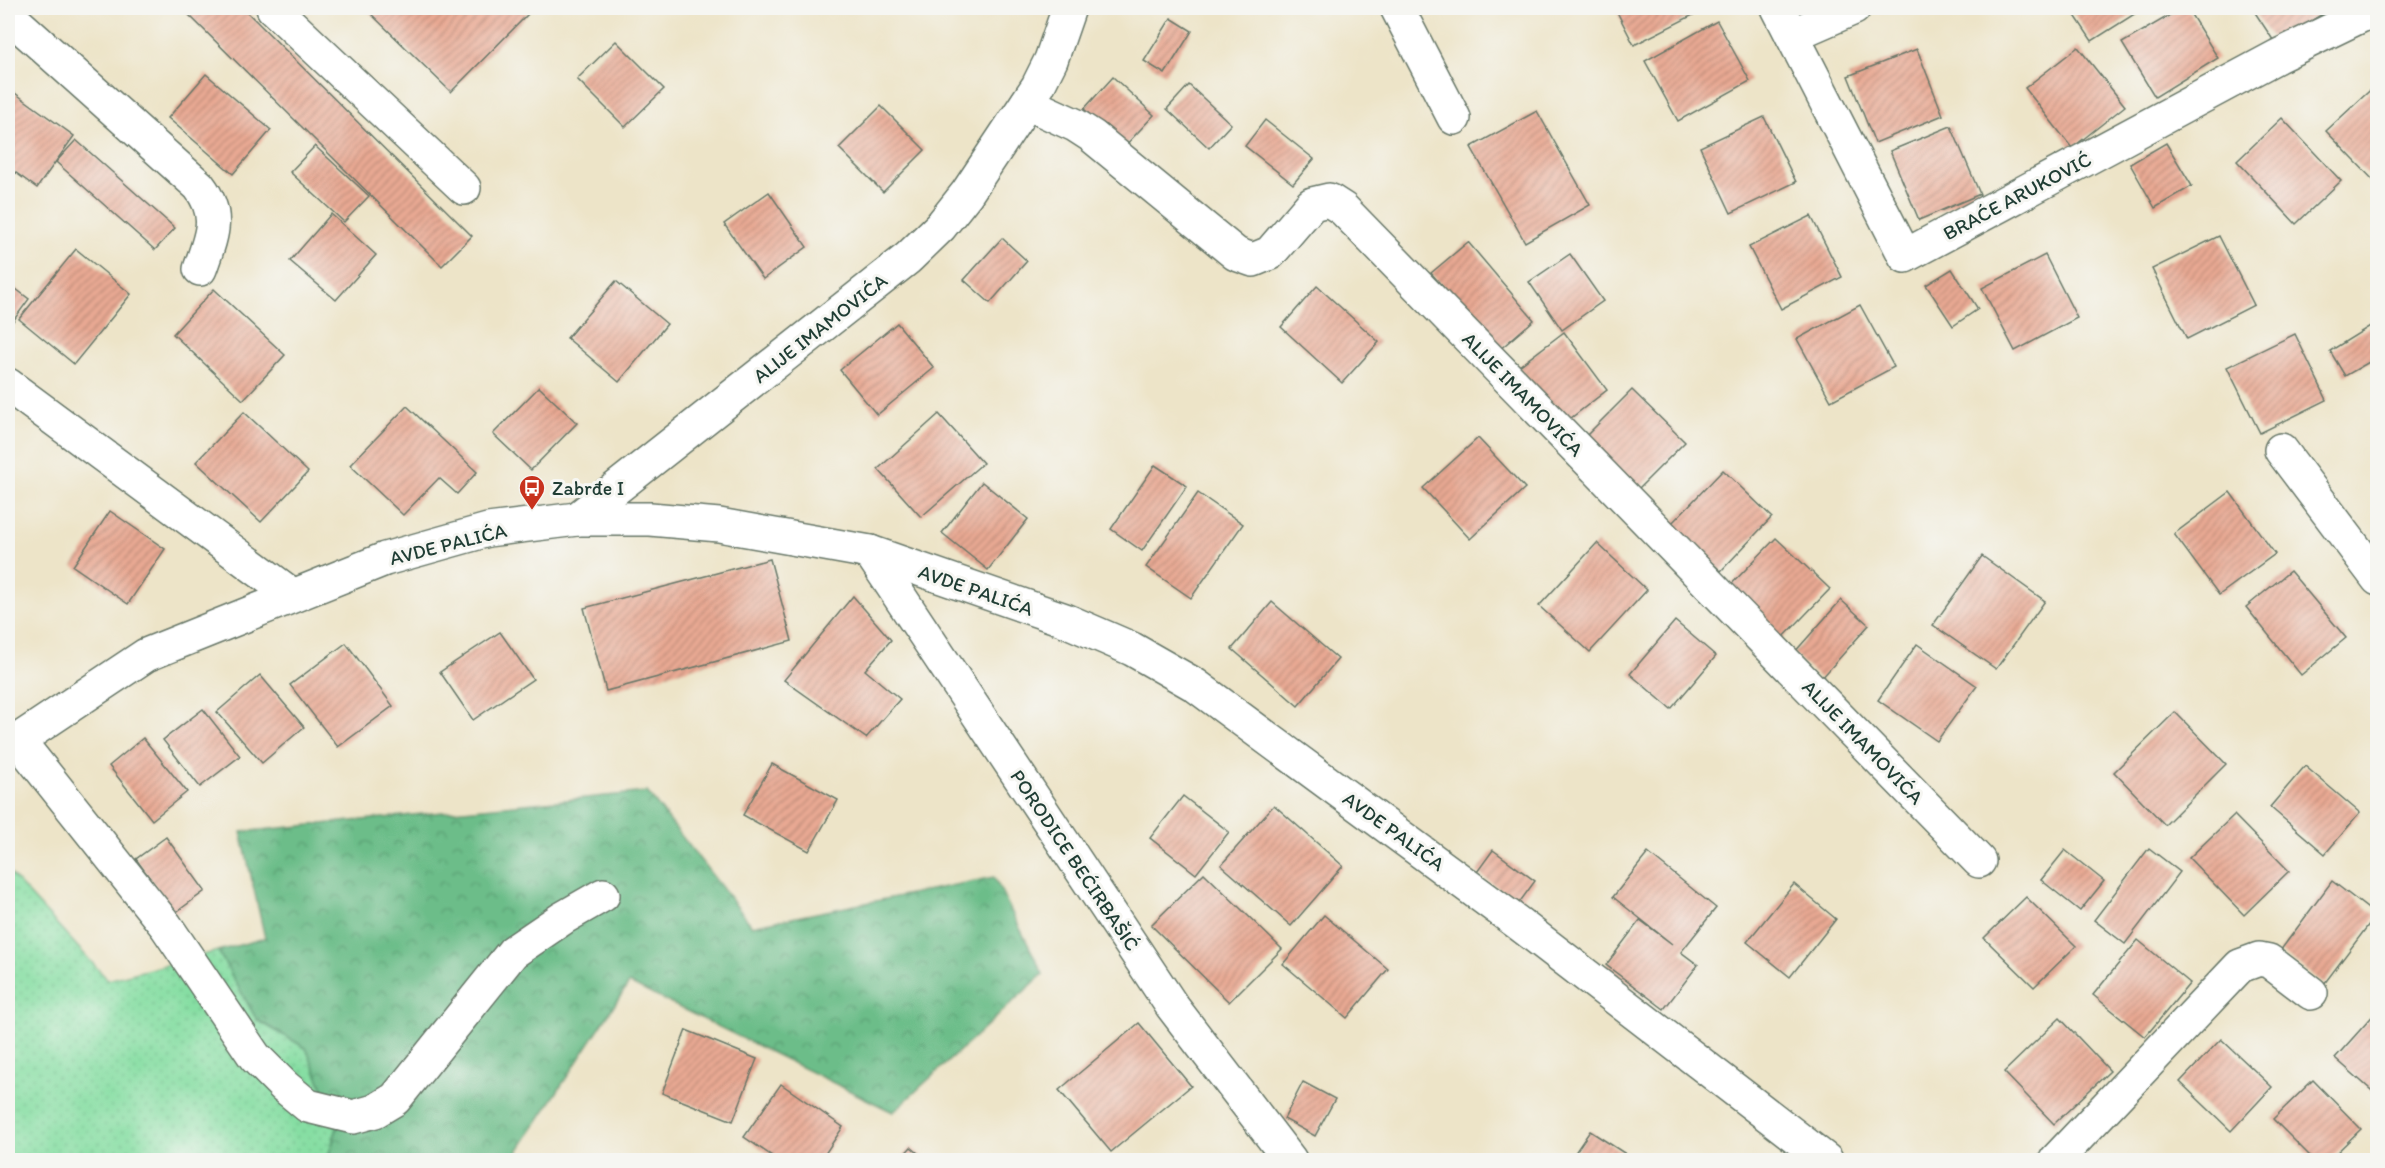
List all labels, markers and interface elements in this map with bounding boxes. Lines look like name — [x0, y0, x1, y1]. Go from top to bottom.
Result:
street label: BRAĆE ARUKOVIĆ — [1939, 147, 2095, 245]
street label: ALIJE IMAMOVIĆA — [748, 268, 892, 388]
street label: ALIJE IMAMOVIĆA — [1457, 327, 1589, 461]
bus stop icon: Zabrđe I — [517, 473, 547, 511]
place label: Zabrđe I — [552, 476, 624, 500]
street label: AVDE PALIĆA — [387, 518, 509, 570]
street label: AVDE PALIĆA — [915, 559, 1037, 621]
street label: ALIJE IMAMOVIĆA — [1797, 675, 1929, 809]
street label: PORODICE BEĆIRBAŠIĆ — [1005, 765, 1145, 955]
street label: AVDE PALIĆA — [1338, 786, 1450, 876]

